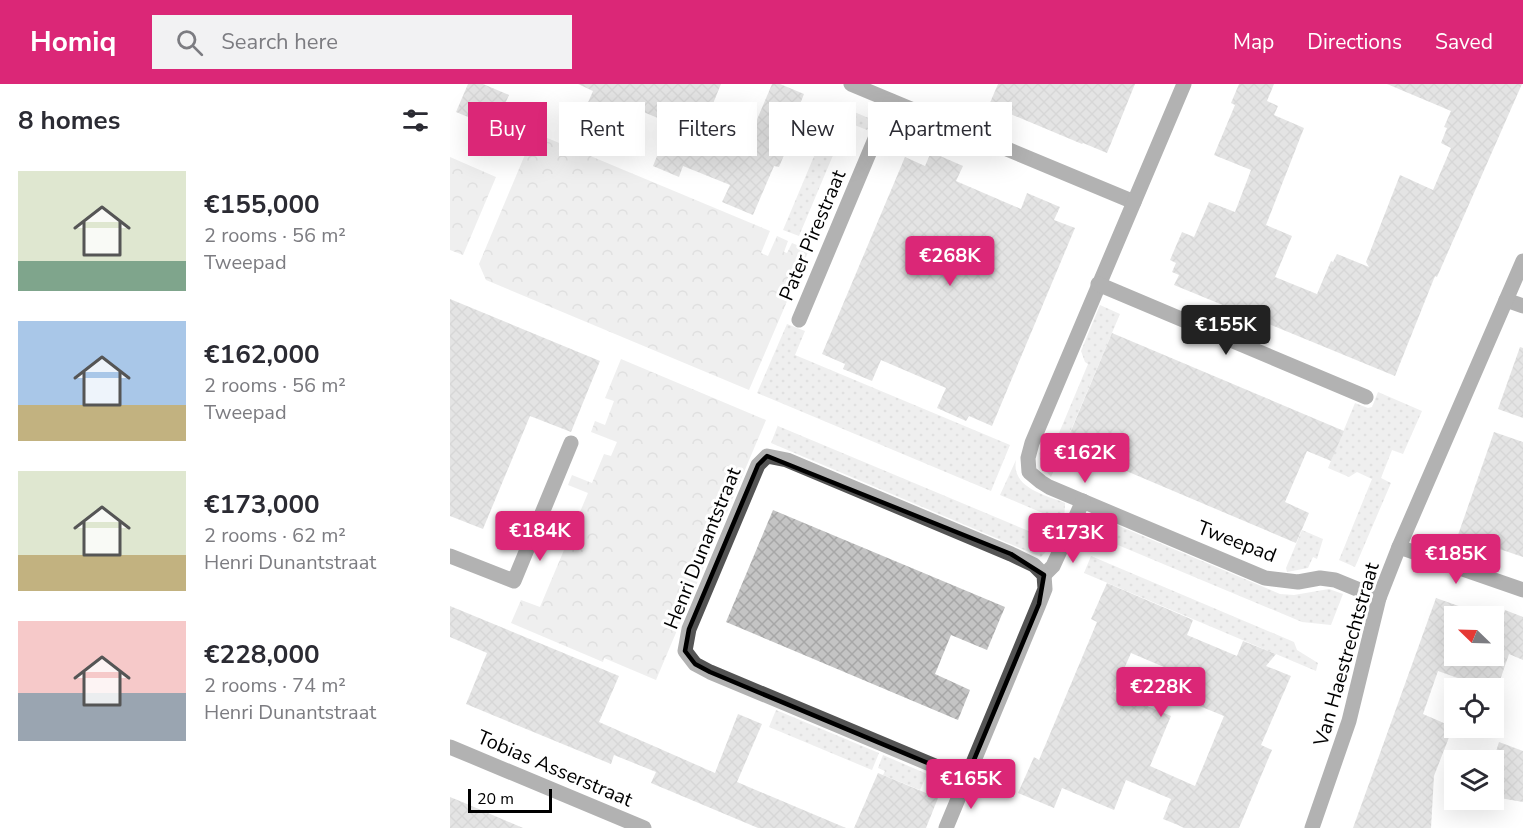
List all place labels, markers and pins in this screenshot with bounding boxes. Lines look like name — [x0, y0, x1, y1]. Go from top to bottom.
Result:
pin: €268K — [908, 236, 992, 287]
pin: €155K — [1184, 305, 1268, 356]
pin: €162K — [1043, 433, 1127, 484]
pin: €184K — [498, 511, 582, 562]
pin: €173K — [1031, 513, 1115, 564]
pin: €185K — [1414, 534, 1498, 585]
pin: €228K — [1119, 667, 1203, 718]
pin: €165K — [929, 759, 1013, 810]

